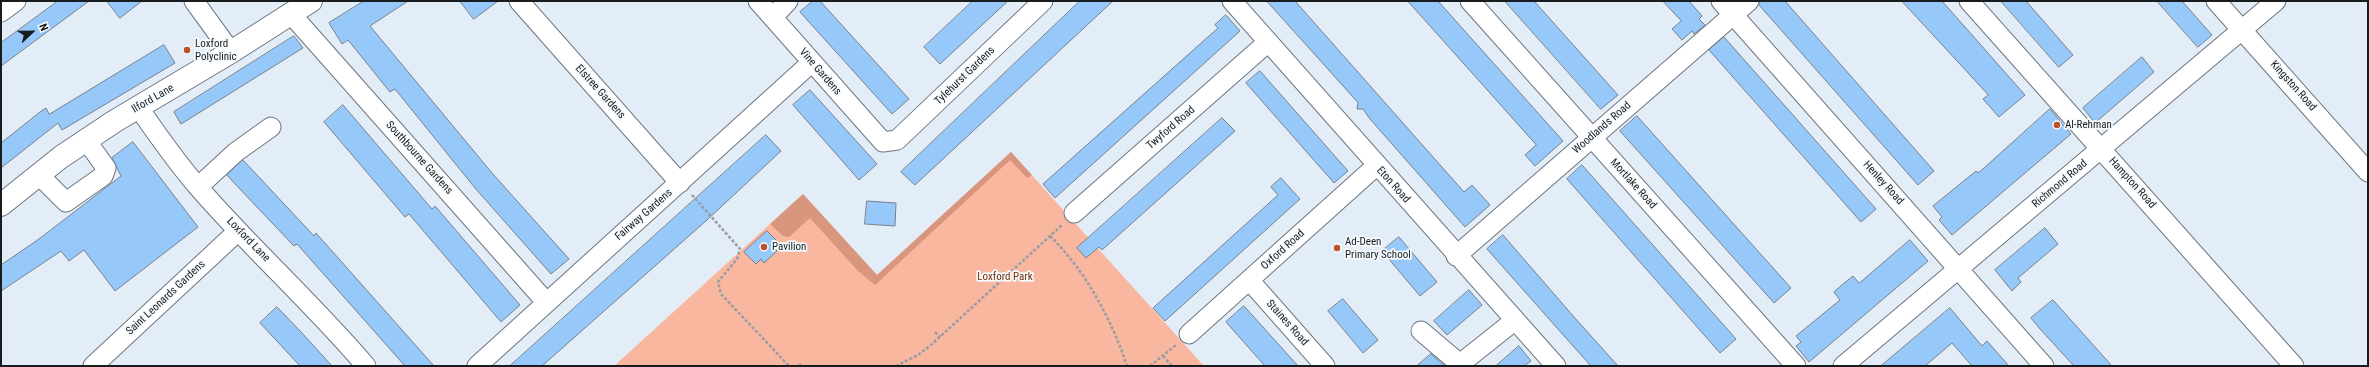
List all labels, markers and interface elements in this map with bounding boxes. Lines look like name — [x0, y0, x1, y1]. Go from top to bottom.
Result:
north arrow — [12, 12, 52, 52]
text: N — [36, 22, 51, 33]
place label: Loxford Polyclinic — [195, 37, 237, 63]
street label: Tylehurst Gardens — [932, 44, 998, 108]
marker: Loxford Polyclinic — [182, 45, 192, 55]
street label: Vine Gardens — [796, 46, 844, 98]
street label: Kingston Road — [2267, 58, 2319, 114]
street label: Elstree Gardens — [572, 62, 628, 122]
street label: Ilford Lane — [130, 82, 176, 116]
street label: Woodlands Road — [1570, 99, 1634, 157]
street label: Twyford Road — [1144, 103, 1198, 153]
place label: Al-Rehman — [2065, 118, 2112, 132]
street label: Southbourne Gardens — [383, 119, 455, 197]
marker: Al-Rehman — [2052, 120, 2062, 130]
street label: Hampton Road — [2106, 155, 2158, 211]
street label: Mortlake Road — [1607, 156, 1659, 212]
street label: Richmond Road — [2030, 157, 2090, 211]
street label: Henley Road — [1860, 158, 1906, 208]
street label: Eton Road — [1373, 164, 1413, 206]
street label: Fairway Gardens — [613, 186, 675, 244]
street label: Loxford Lane — [224, 215, 272, 265]
street label: Oxford Road — [1259, 227, 1307, 273]
place label: Ad-Deen Primary School — [1345, 235, 1411, 261]
place label: Pavilion — [772, 240, 806, 254]
marker: Pavilion — [759, 242, 769, 252]
marker: Ad-Deen Primary School — [1332, 243, 1342, 253]
street label: Saint Leonards Gardens — [124, 258, 208, 338]
park label: Loxford Park — [977, 270, 1033, 284]
street label: Staines Road — [1263, 297, 1311, 349]

